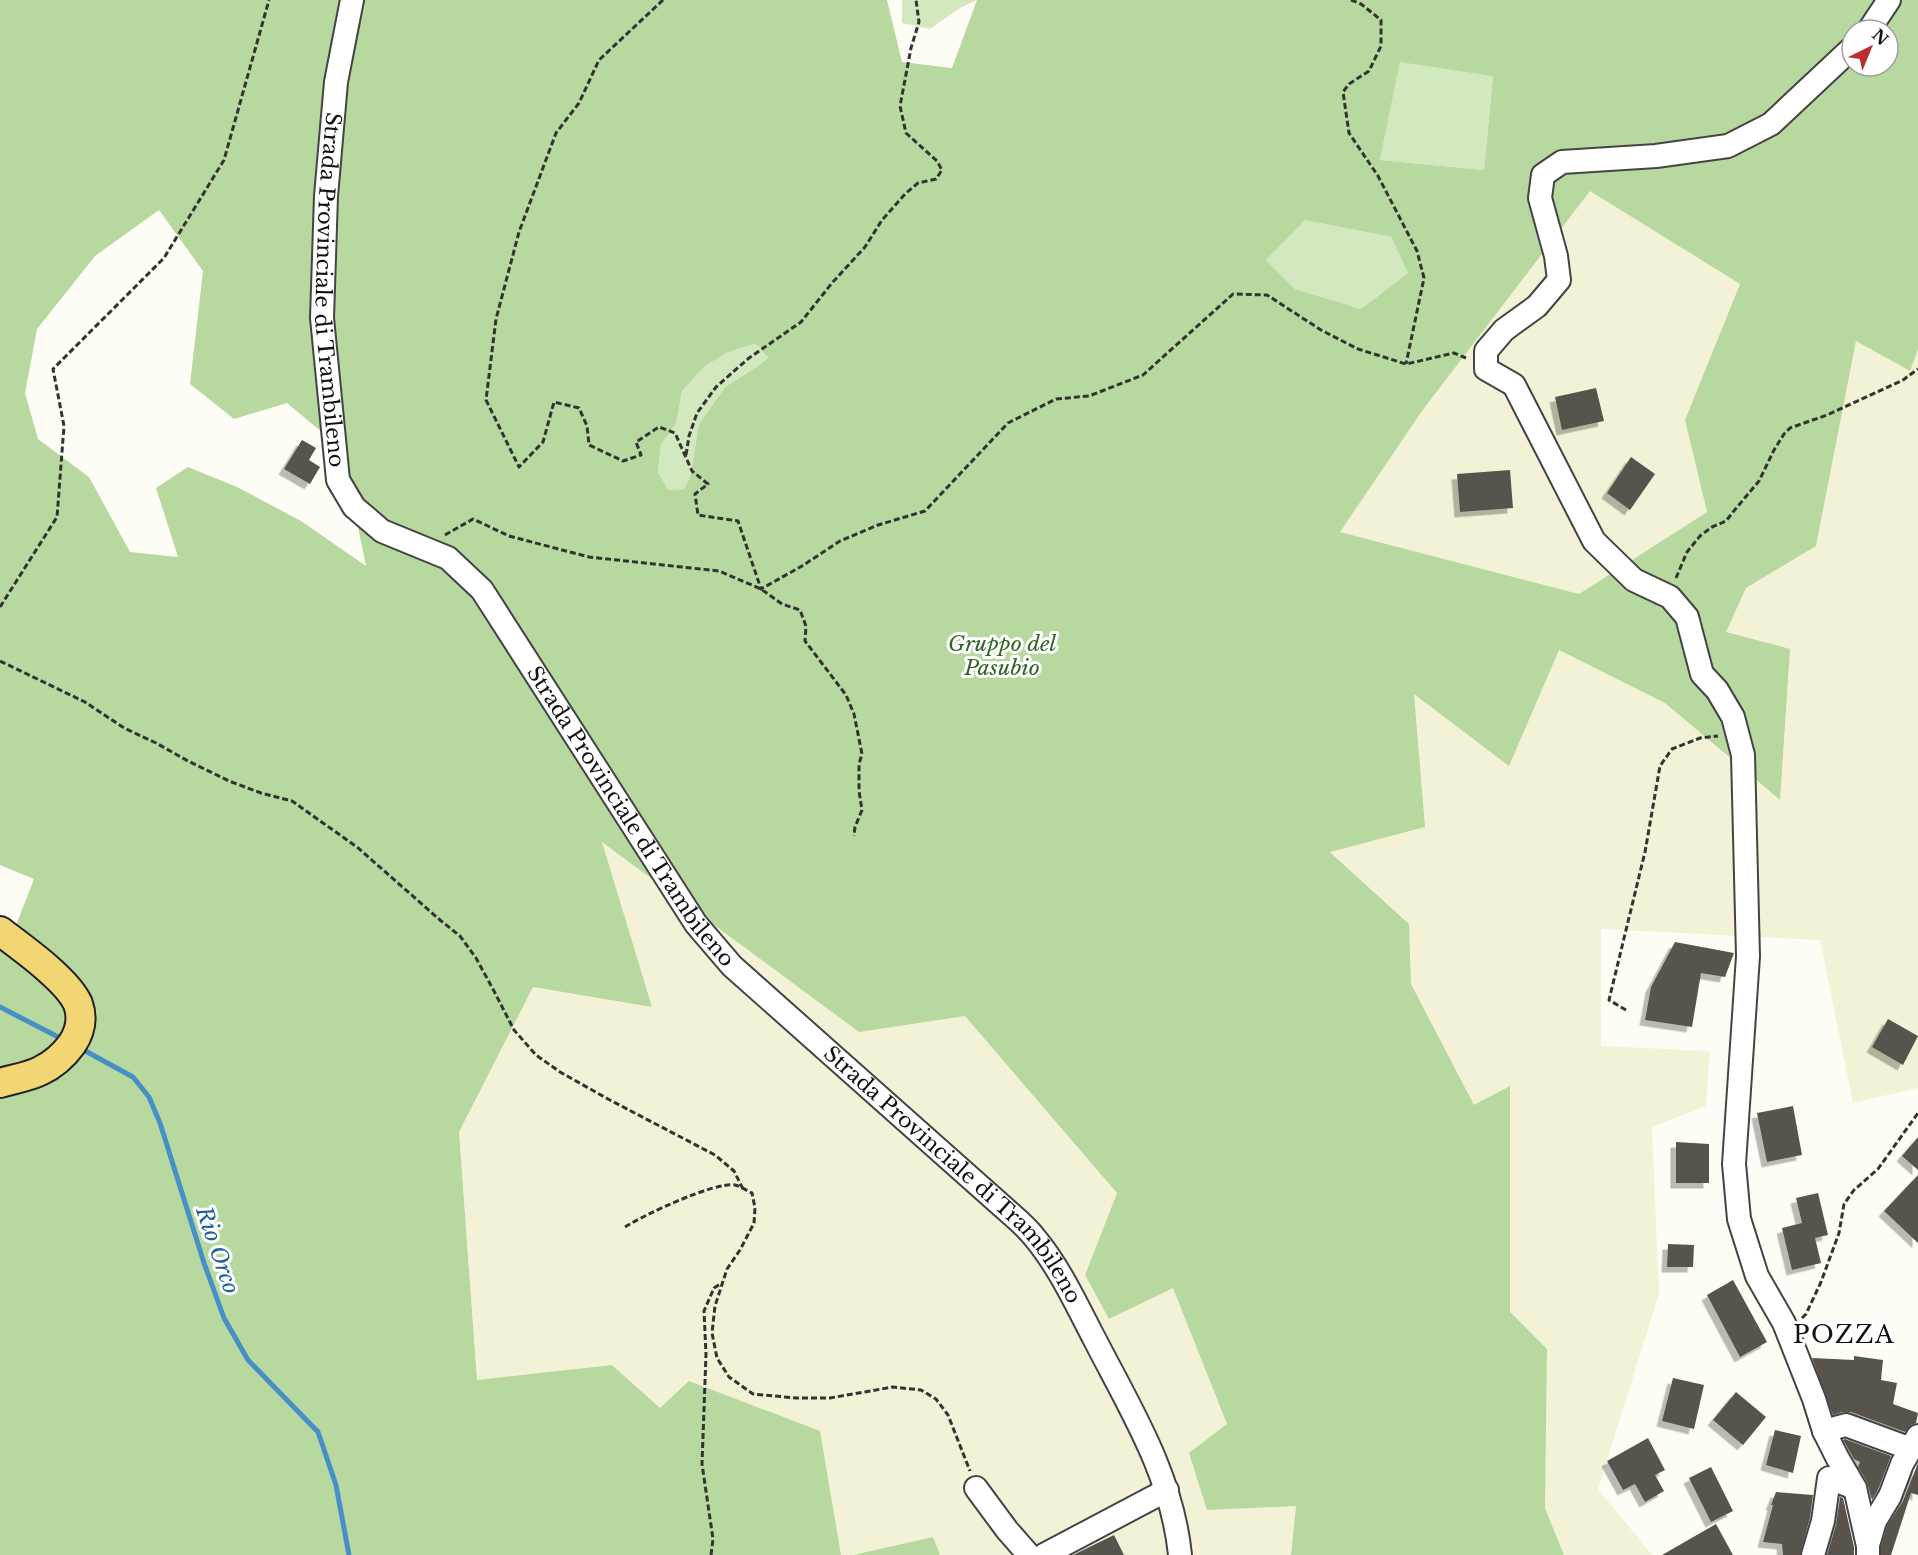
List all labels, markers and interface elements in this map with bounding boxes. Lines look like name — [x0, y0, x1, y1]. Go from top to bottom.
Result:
north arrow — [1840, 18, 1900, 78]
text: N — [1868, 25, 1893, 49]
street label: Strada Provinciale di Trambileno — [309, 111, 350, 469]
park label: Gruppo del Pasubio — [948, 631, 1057, 681]
street label: Strada Provinciale di Trambileno — [521, 661, 740, 972]
street label: Strada Provinciale di Trambileno — [818, 1041, 1087, 1308]
water label: Rio Orco — [190, 1202, 245, 1297]
district label: POZZA — [1793, 1320, 1895, 1349]

